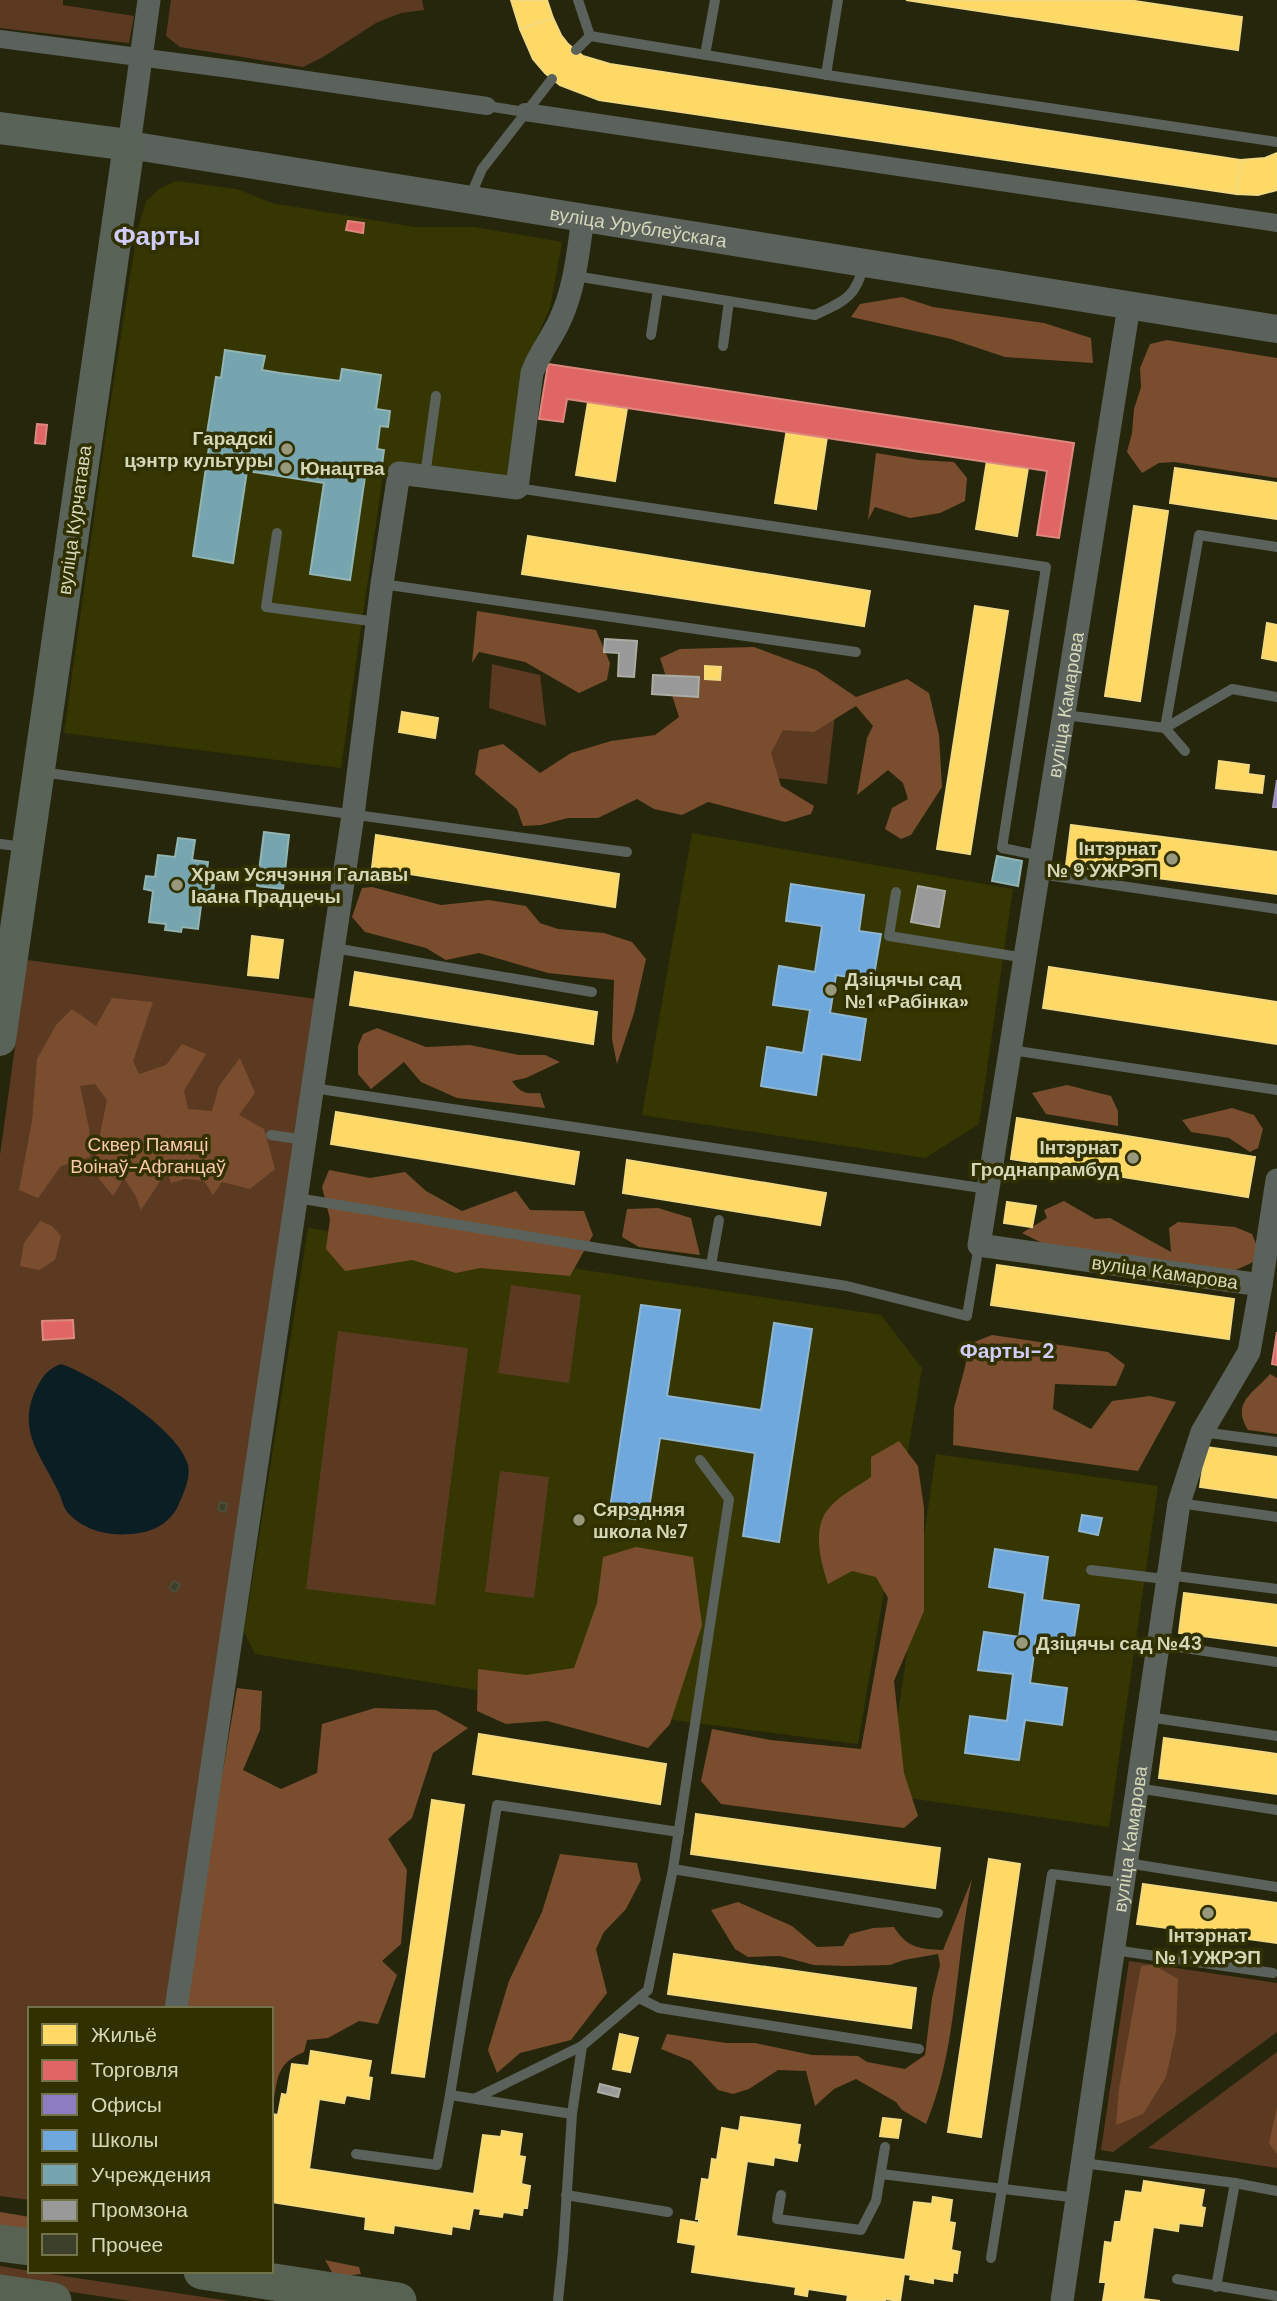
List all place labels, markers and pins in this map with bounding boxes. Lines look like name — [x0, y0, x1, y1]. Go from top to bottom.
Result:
place label: Гарадскі цэнтр культуры — [124, 426, 273, 473]
marker: Гарадскі цэнтр культуры — [279, 441, 295, 457]
place label: Юнацтва — [300, 456, 385, 481]
marker: Юнацтва — [278, 460, 294, 476]
place label: Інтэрнат № 9 УЖРЭП — [1047, 836, 1158, 883]
marker: Інтэрнат № 9 УЖРЭП — [1164, 851, 1180, 867]
place label: Храм Усячэння Галавы Іаана Прадцечы — [191, 862, 408, 909]
marker: Храм Усячэння Галавы Іаана Прадцечы — [169, 877, 185, 893]
place label: Дзіцячы сад №1 «Рабінка» — [845, 967, 969, 1014]
marker: Дзіцячы сад №1 «Рабінка» — [823, 982, 839, 998]
place label: Інтэрнат Гроднапрамбуд — [971, 1135, 1119, 1182]
marker: Інтэрнат Гроднапрамбуд — [1125, 1150, 1141, 1166]
place label: Сярэдняя школа №7 — [593, 1497, 688, 1544]
marker: Сярэдняя школа №7 — [571, 1512, 587, 1528]
place label: Дзіцячы сад №43 — [1036, 1631, 1202, 1656]
marker: Дзіцячы сад №43 — [1014, 1635, 1030, 1651]
marker: Інтэрнат № 1 УЖРЭП — [1200, 1905, 1216, 1921]
place label: Інтэрнат № 1 УЖРЭП — [1155, 1923, 1261, 1970]

